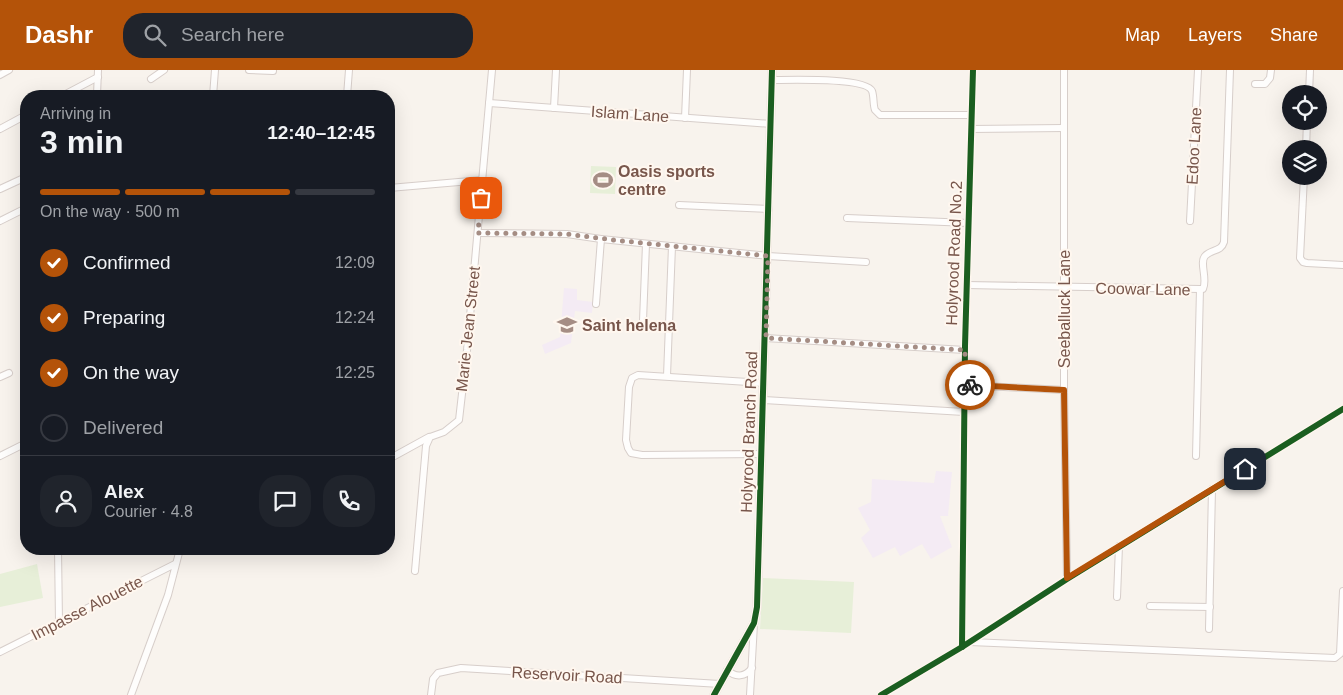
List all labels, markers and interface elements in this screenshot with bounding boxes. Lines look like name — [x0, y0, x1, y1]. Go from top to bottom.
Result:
search box — [123, 13, 473, 58]
text: Dashr — [25, 21, 93, 48]
icon: search — [141, 21, 169, 49]
text: Search here — [181, 24, 285, 45]
text: Map — [1125, 25, 1160, 45]
text: Layers — [1188, 25, 1242, 45]
text: Share — [1270, 25, 1318, 45]
map controls — [1282, 85, 1327, 185]
button: locate — [1282, 85, 1327, 130]
street label: Islam Lane — [590, 103, 670, 125]
text: Arriving in — [40, 105, 111, 122]
street label: Edoo Lane — [1183, 107, 1205, 185]
text: 12:40–12:45 — [267, 122, 375, 143]
text: 3 min — [40, 124, 124, 160]
button: layers — [1282, 140, 1327, 185]
place label: Oasis sports centre — [618, 163, 715, 198]
sports icon: Oasis sports centre — [592, 169, 614, 191]
pin — [460, 177, 502, 219]
street label: Holyrood Road No.2 — [943, 180, 965, 326]
icon: bag — [467, 184, 495, 212]
text: On the way · 500 m — [40, 203, 180, 220]
icon: check — [40, 249, 68, 277]
street label: Seeballuck Lane — [1056, 250, 1073, 368]
text: Confirmed — [83, 252, 171, 273]
text: 12:09 — [335, 254, 375, 271]
street label: Marie Jean Street — [453, 265, 483, 393]
street label: Coowar Lane — [1095, 280, 1191, 298]
icon: check — [40, 304, 68, 332]
text: Preparing — [83, 307, 165, 328]
text: 12:24 — [335, 309, 375, 326]
school or university icon: Saint helena — [556, 314, 578, 336]
place label: Saint helena — [582, 317, 676, 334]
street label: Holyrood Branch Road — [738, 351, 760, 513]
icon: check — [40, 359, 68, 387]
courier — [945, 360, 995, 410]
text: On the way — [83, 362, 179, 383]
text: 12:25 — [335, 364, 375, 381]
icon: bike — [956, 371, 984, 399]
text: Delivered — [83, 417, 163, 438]
pin — [1224, 448, 1266, 490]
icon: home — [1231, 455, 1259, 483]
button: person — [40, 475, 92, 527]
button: chat — [259, 475, 311, 527]
button: phone — [323, 475, 375, 527]
text: Alex — [104, 481, 144, 502]
text: Courier · 4.8 — [104, 503, 193, 520]
street label: Impasse Alouette — [28, 573, 146, 643]
street label: Reservoir Road — [511, 664, 623, 686]

